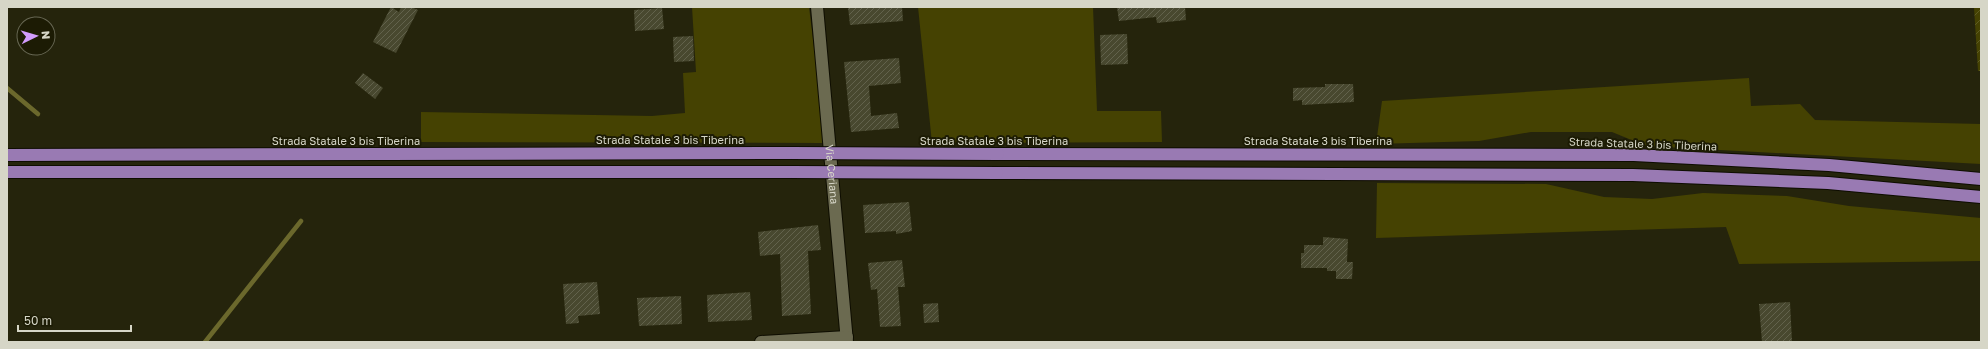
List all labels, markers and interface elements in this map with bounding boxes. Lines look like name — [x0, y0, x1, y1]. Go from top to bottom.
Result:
north arrow — [16, 16, 56, 56]
text: N — [40, 30, 53, 40]
street label: Strada Statale 3 bis Tiberina — [596, 133, 744, 146]
street label: Strada Statale 3 bis Tiberina — [272, 134, 420, 147]
street label: Strada Statale 3 bis Tiberina — [920, 134, 1068, 147]
street label: Strada Statale 3 bis Tiberina — [1244, 134, 1392, 147]
street label: Strada Statale 3 bis Tiberina — [1569, 134, 1717, 153]
street label: Via Ceriana — [823, 144, 842, 205]
scale bar — [18, 307, 131, 333]
text: 50 m — [24, 313, 52, 328]

